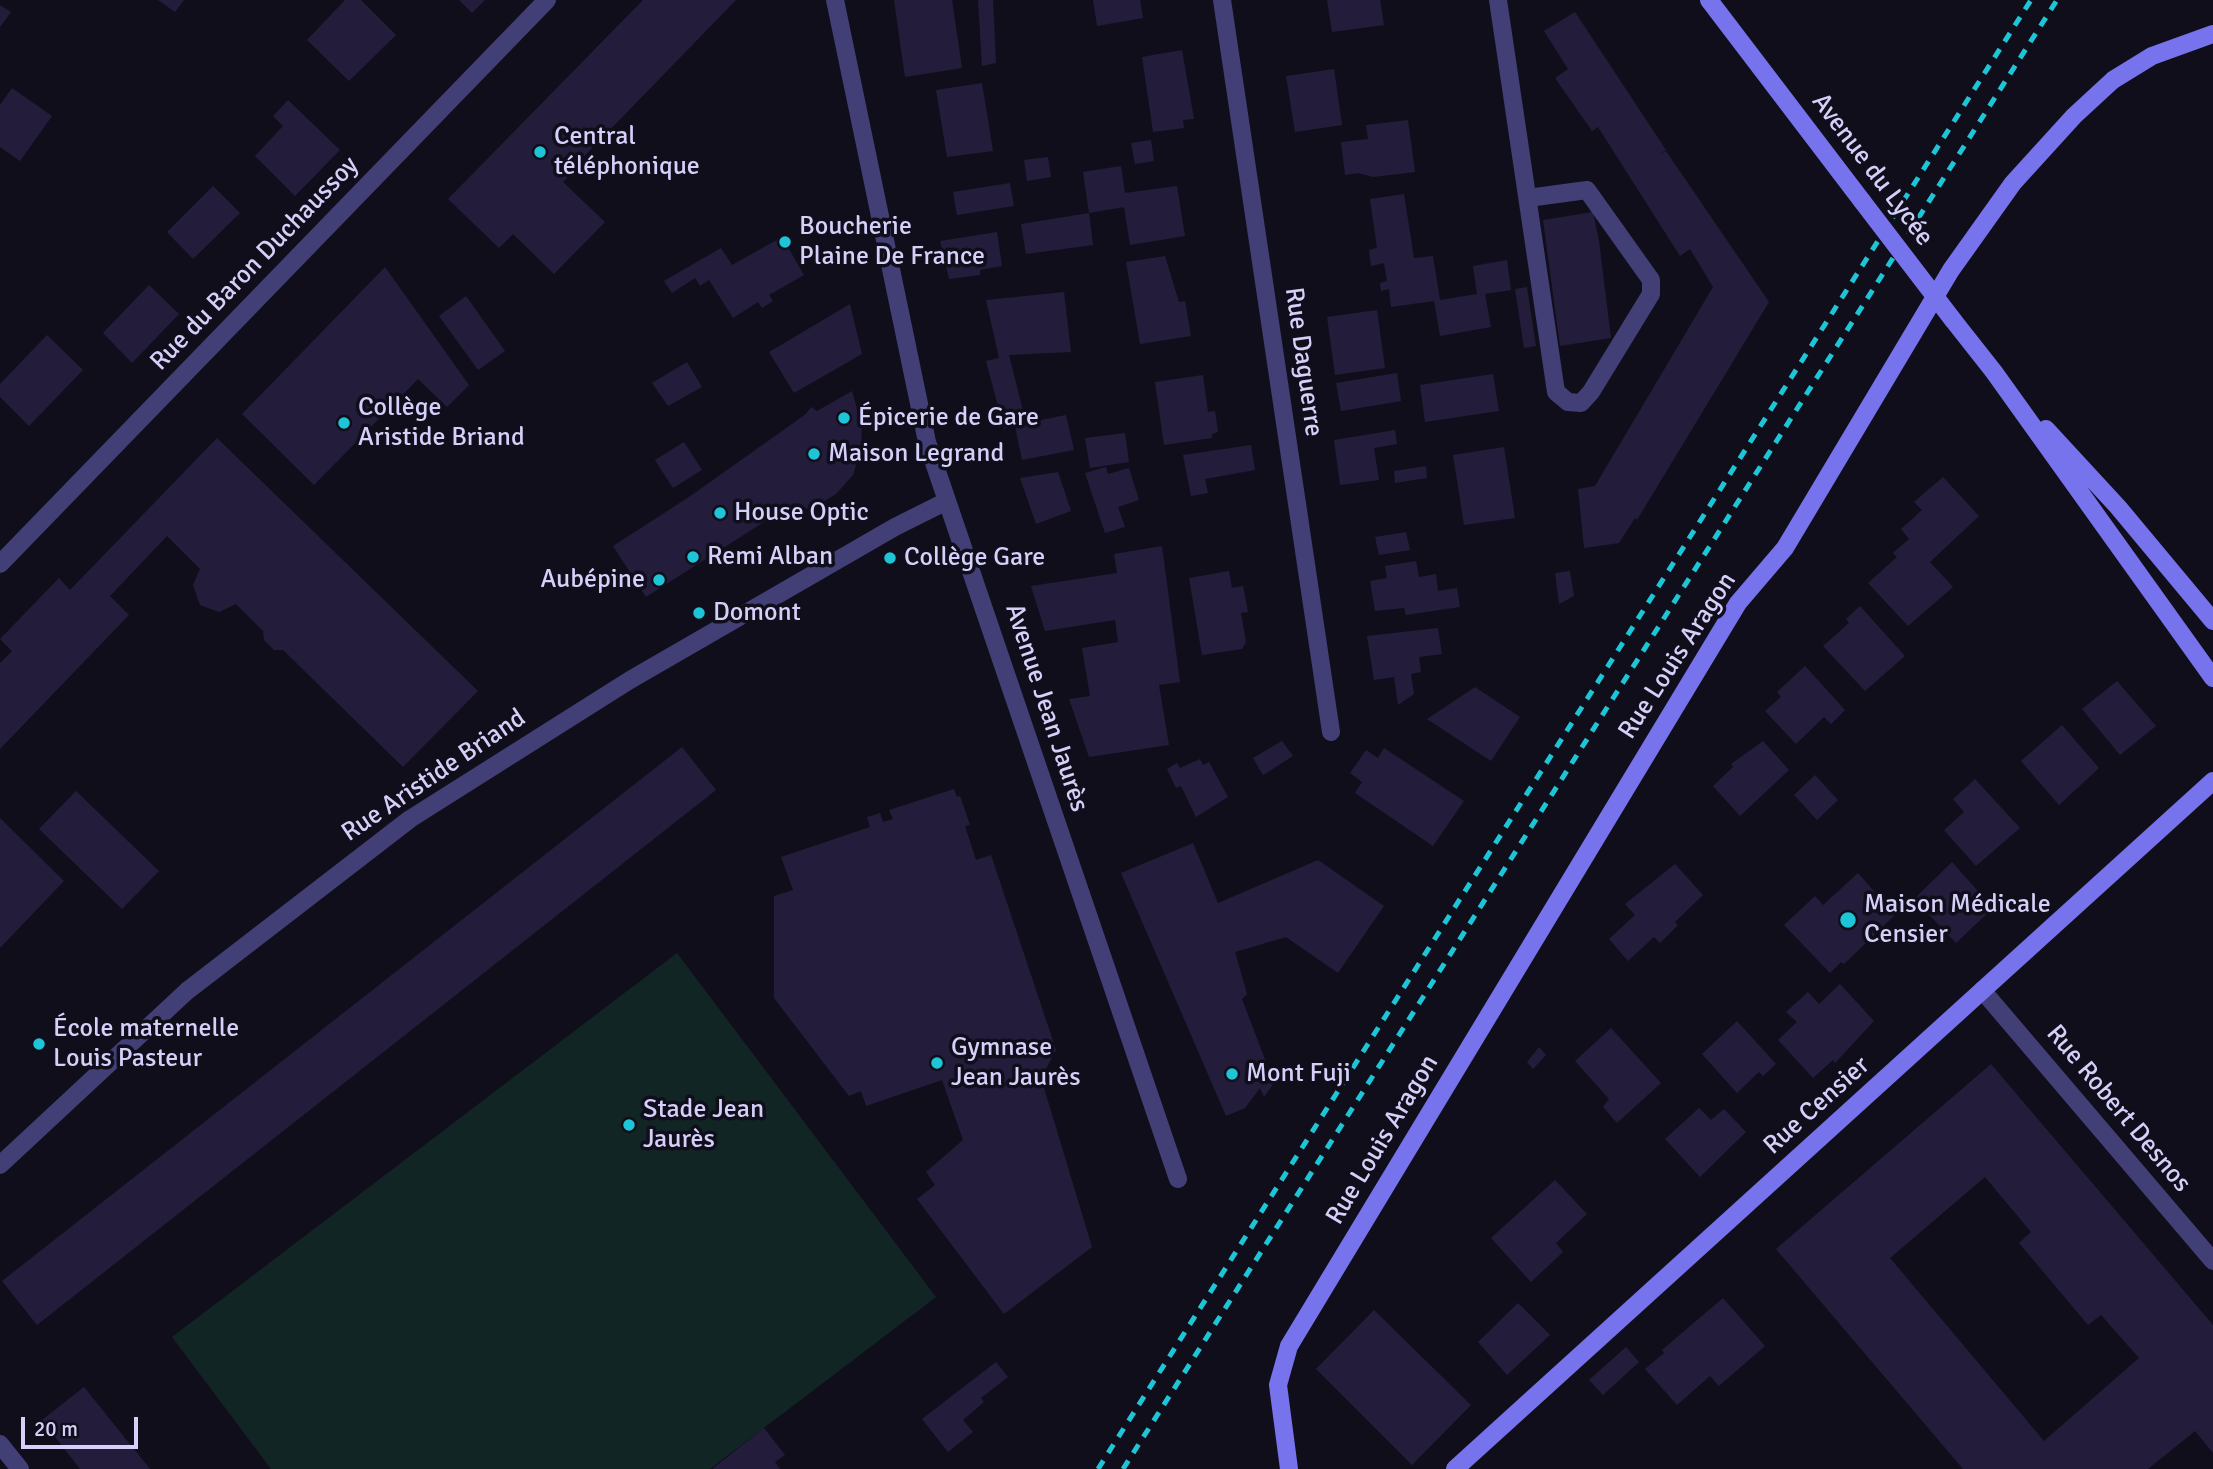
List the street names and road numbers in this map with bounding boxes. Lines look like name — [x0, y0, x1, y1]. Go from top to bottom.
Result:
street label: Avenue du Lycée — [1804, 88, 1940, 252]
street label: Rue du Baron Duchaussoy — [144, 150, 366, 378]
street label: Rue Daguerre — [1277, 285, 1329, 439]
street label: Rue Louis Aragon — [1613, 567, 1743, 745]
street label: Avenue Jean Jaurès — [998, 600, 1094, 816]
street label: Rue Aristide Briand — [336, 703, 532, 849]
street label: Rue Robert Desnos — [2039, 1019, 2197, 1199]
street label: Rue Louis Aragon — [1320, 1050, 1446, 1230]
street label: Rue Censier — [1758, 1050, 1876, 1162]

